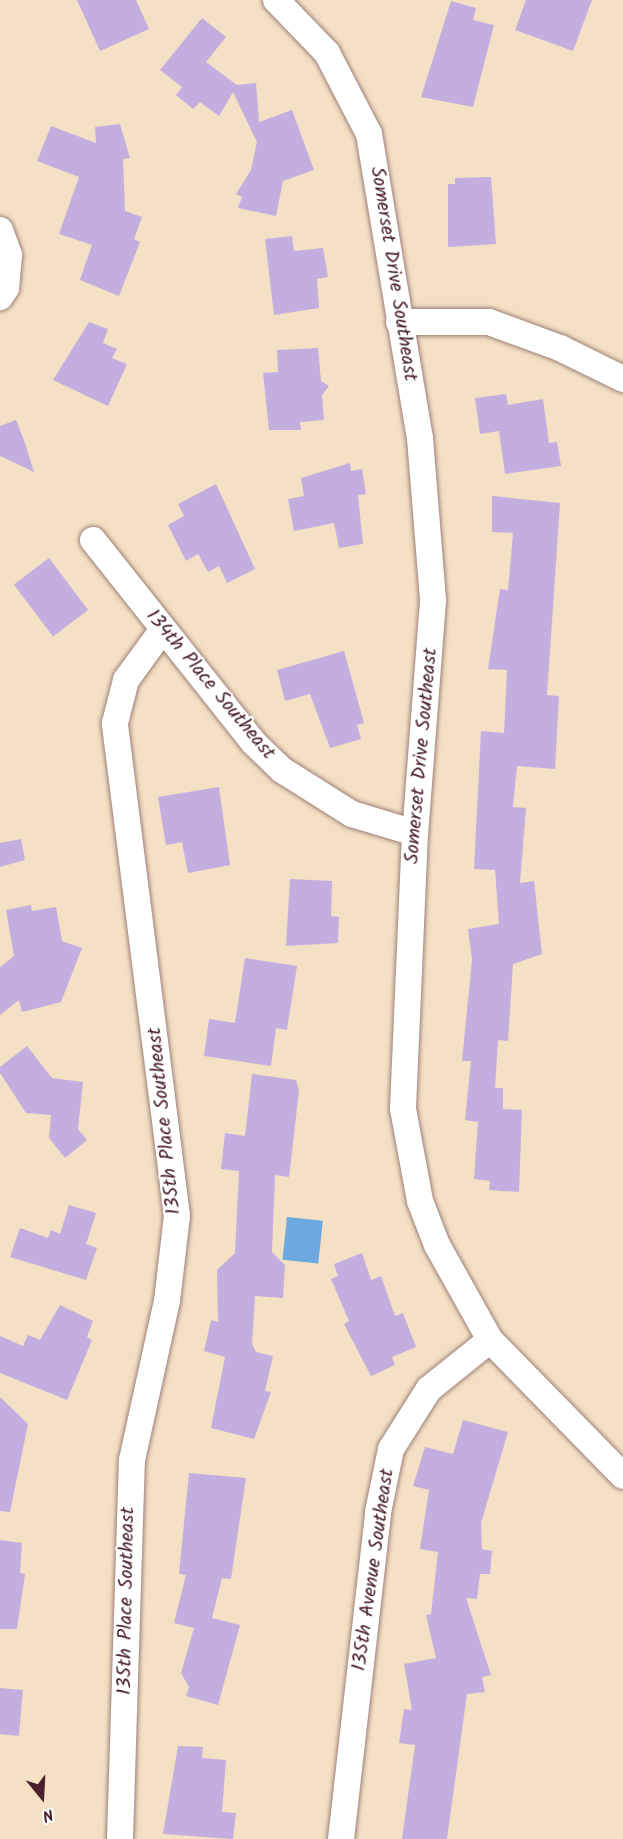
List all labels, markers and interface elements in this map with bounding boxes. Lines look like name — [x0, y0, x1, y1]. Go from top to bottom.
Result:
street label: Somerset Drive Southeast — [364, 165, 422, 383]
street label: 134th Place Southeast — [140, 605, 280, 765]
street label: Somerset Drive Southeast — [401, 647, 443, 865]
street label: 135th Place Southeast — [143, 1026, 187, 1216]
street label: 135th Avenue Southeast — [348, 1467, 400, 1673]
street label: 135th Place Southeast — [113, 1507, 141, 1695]
north arrow — [12, 1767, 72, 1827]
text: N — [39, 1801, 56, 1828]

